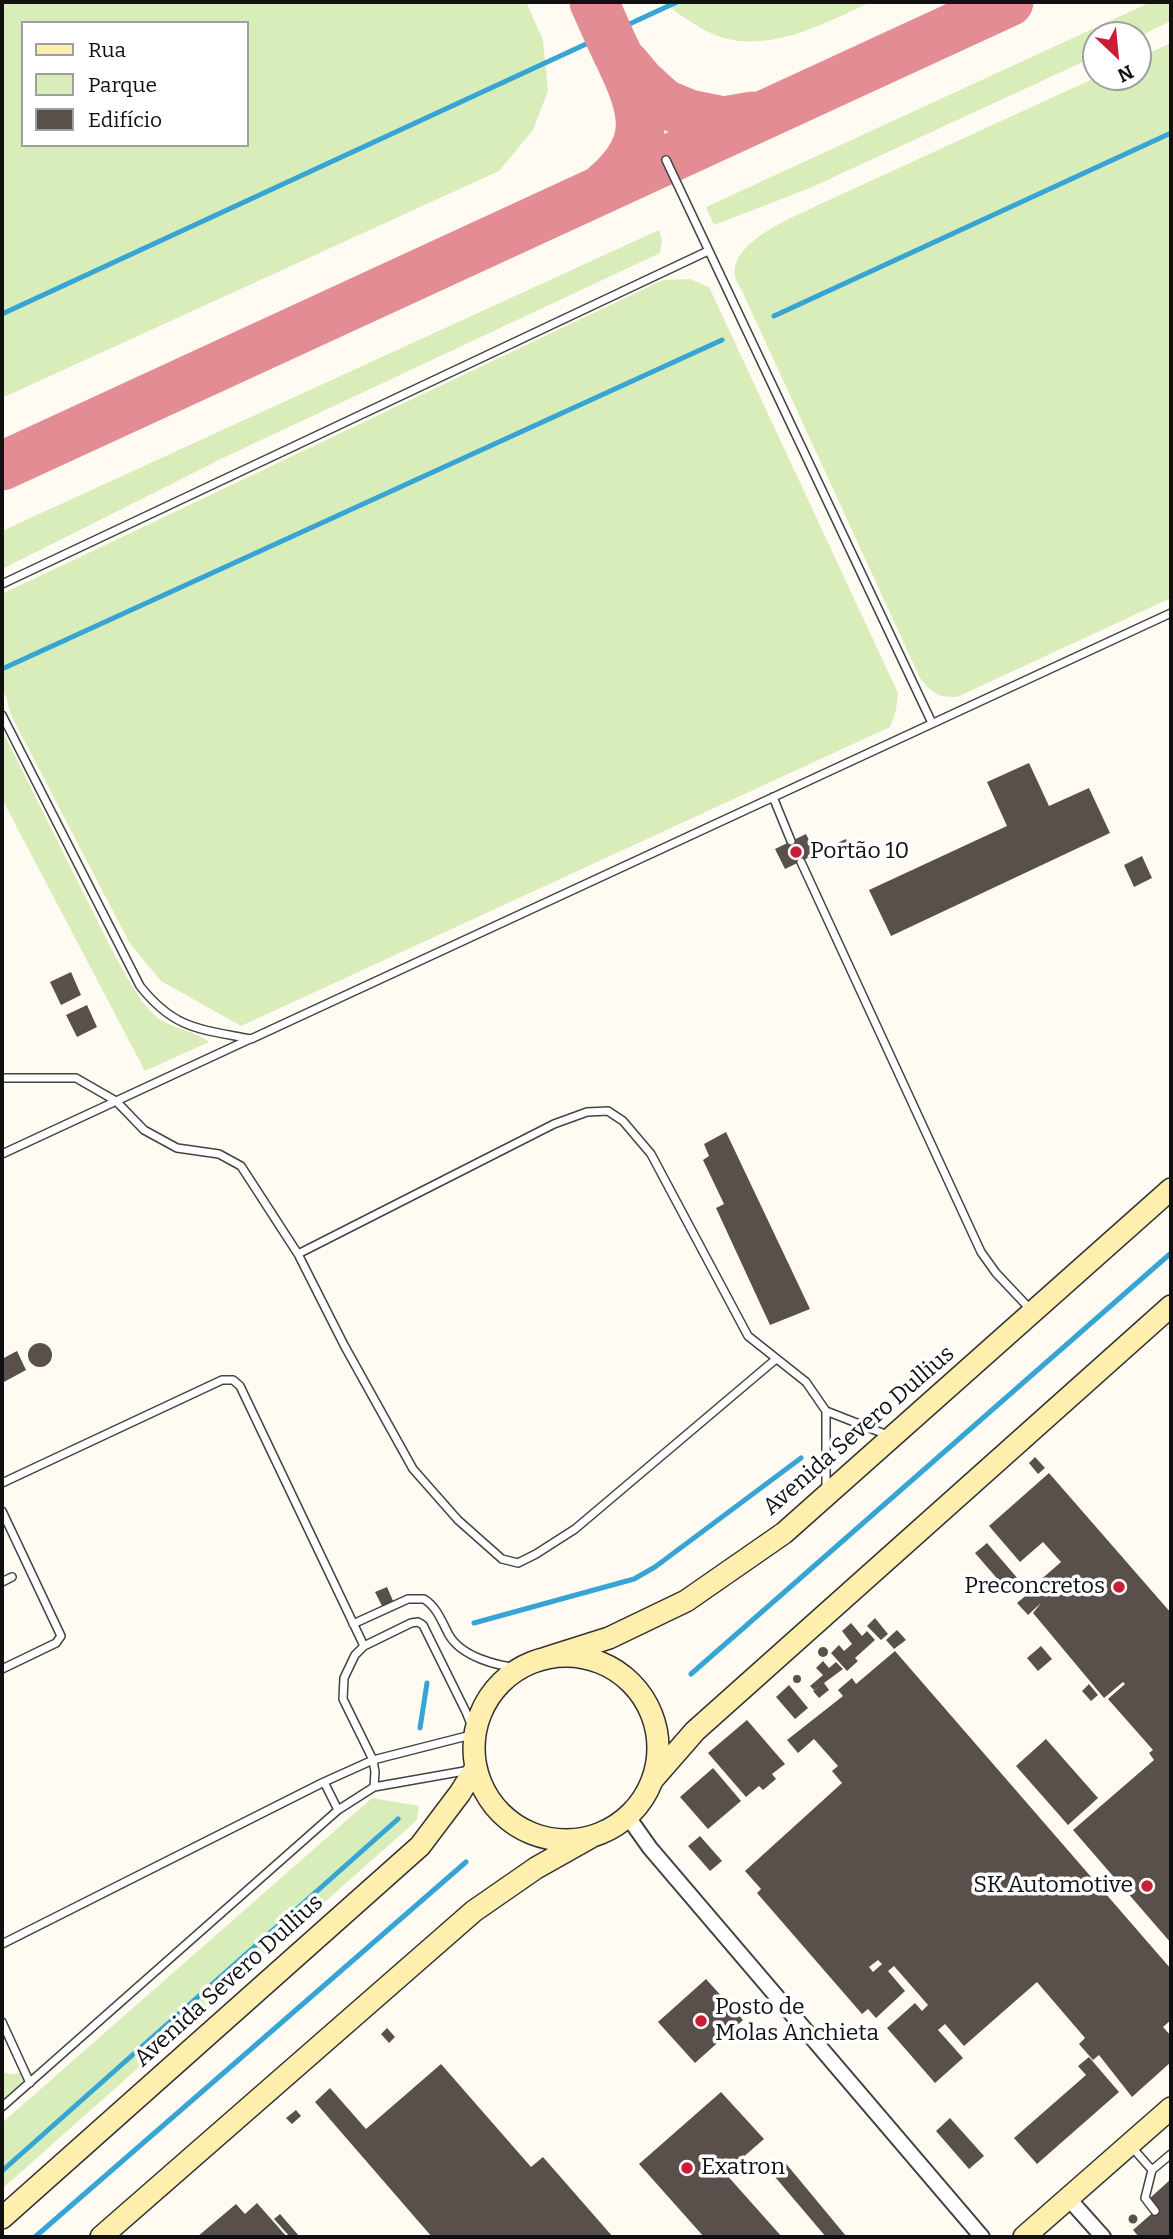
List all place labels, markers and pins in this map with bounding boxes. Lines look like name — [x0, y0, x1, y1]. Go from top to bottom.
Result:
place label: Portão 10 — [810, 838, 909, 866]
marker: Portão 10 — [788, 844, 804, 860]
place label: Preconcretos — [964, 1573, 1105, 1601]
marker: Preconcretos — [1111, 1579, 1127, 1595]
place label: SK Automotive — [973, 1872, 1133, 1900]
marker: SK Automotive — [1139, 1878, 1155, 1894]
place label: Posto de Molas Anchieta — [715, 1994, 879, 2048]
marker: Posto de Molas Anchieta — [693, 2013, 709, 2029]
place label: Exatron — [701, 2154, 785, 2182]
marker: Exatron — [679, 2160, 695, 2176]

